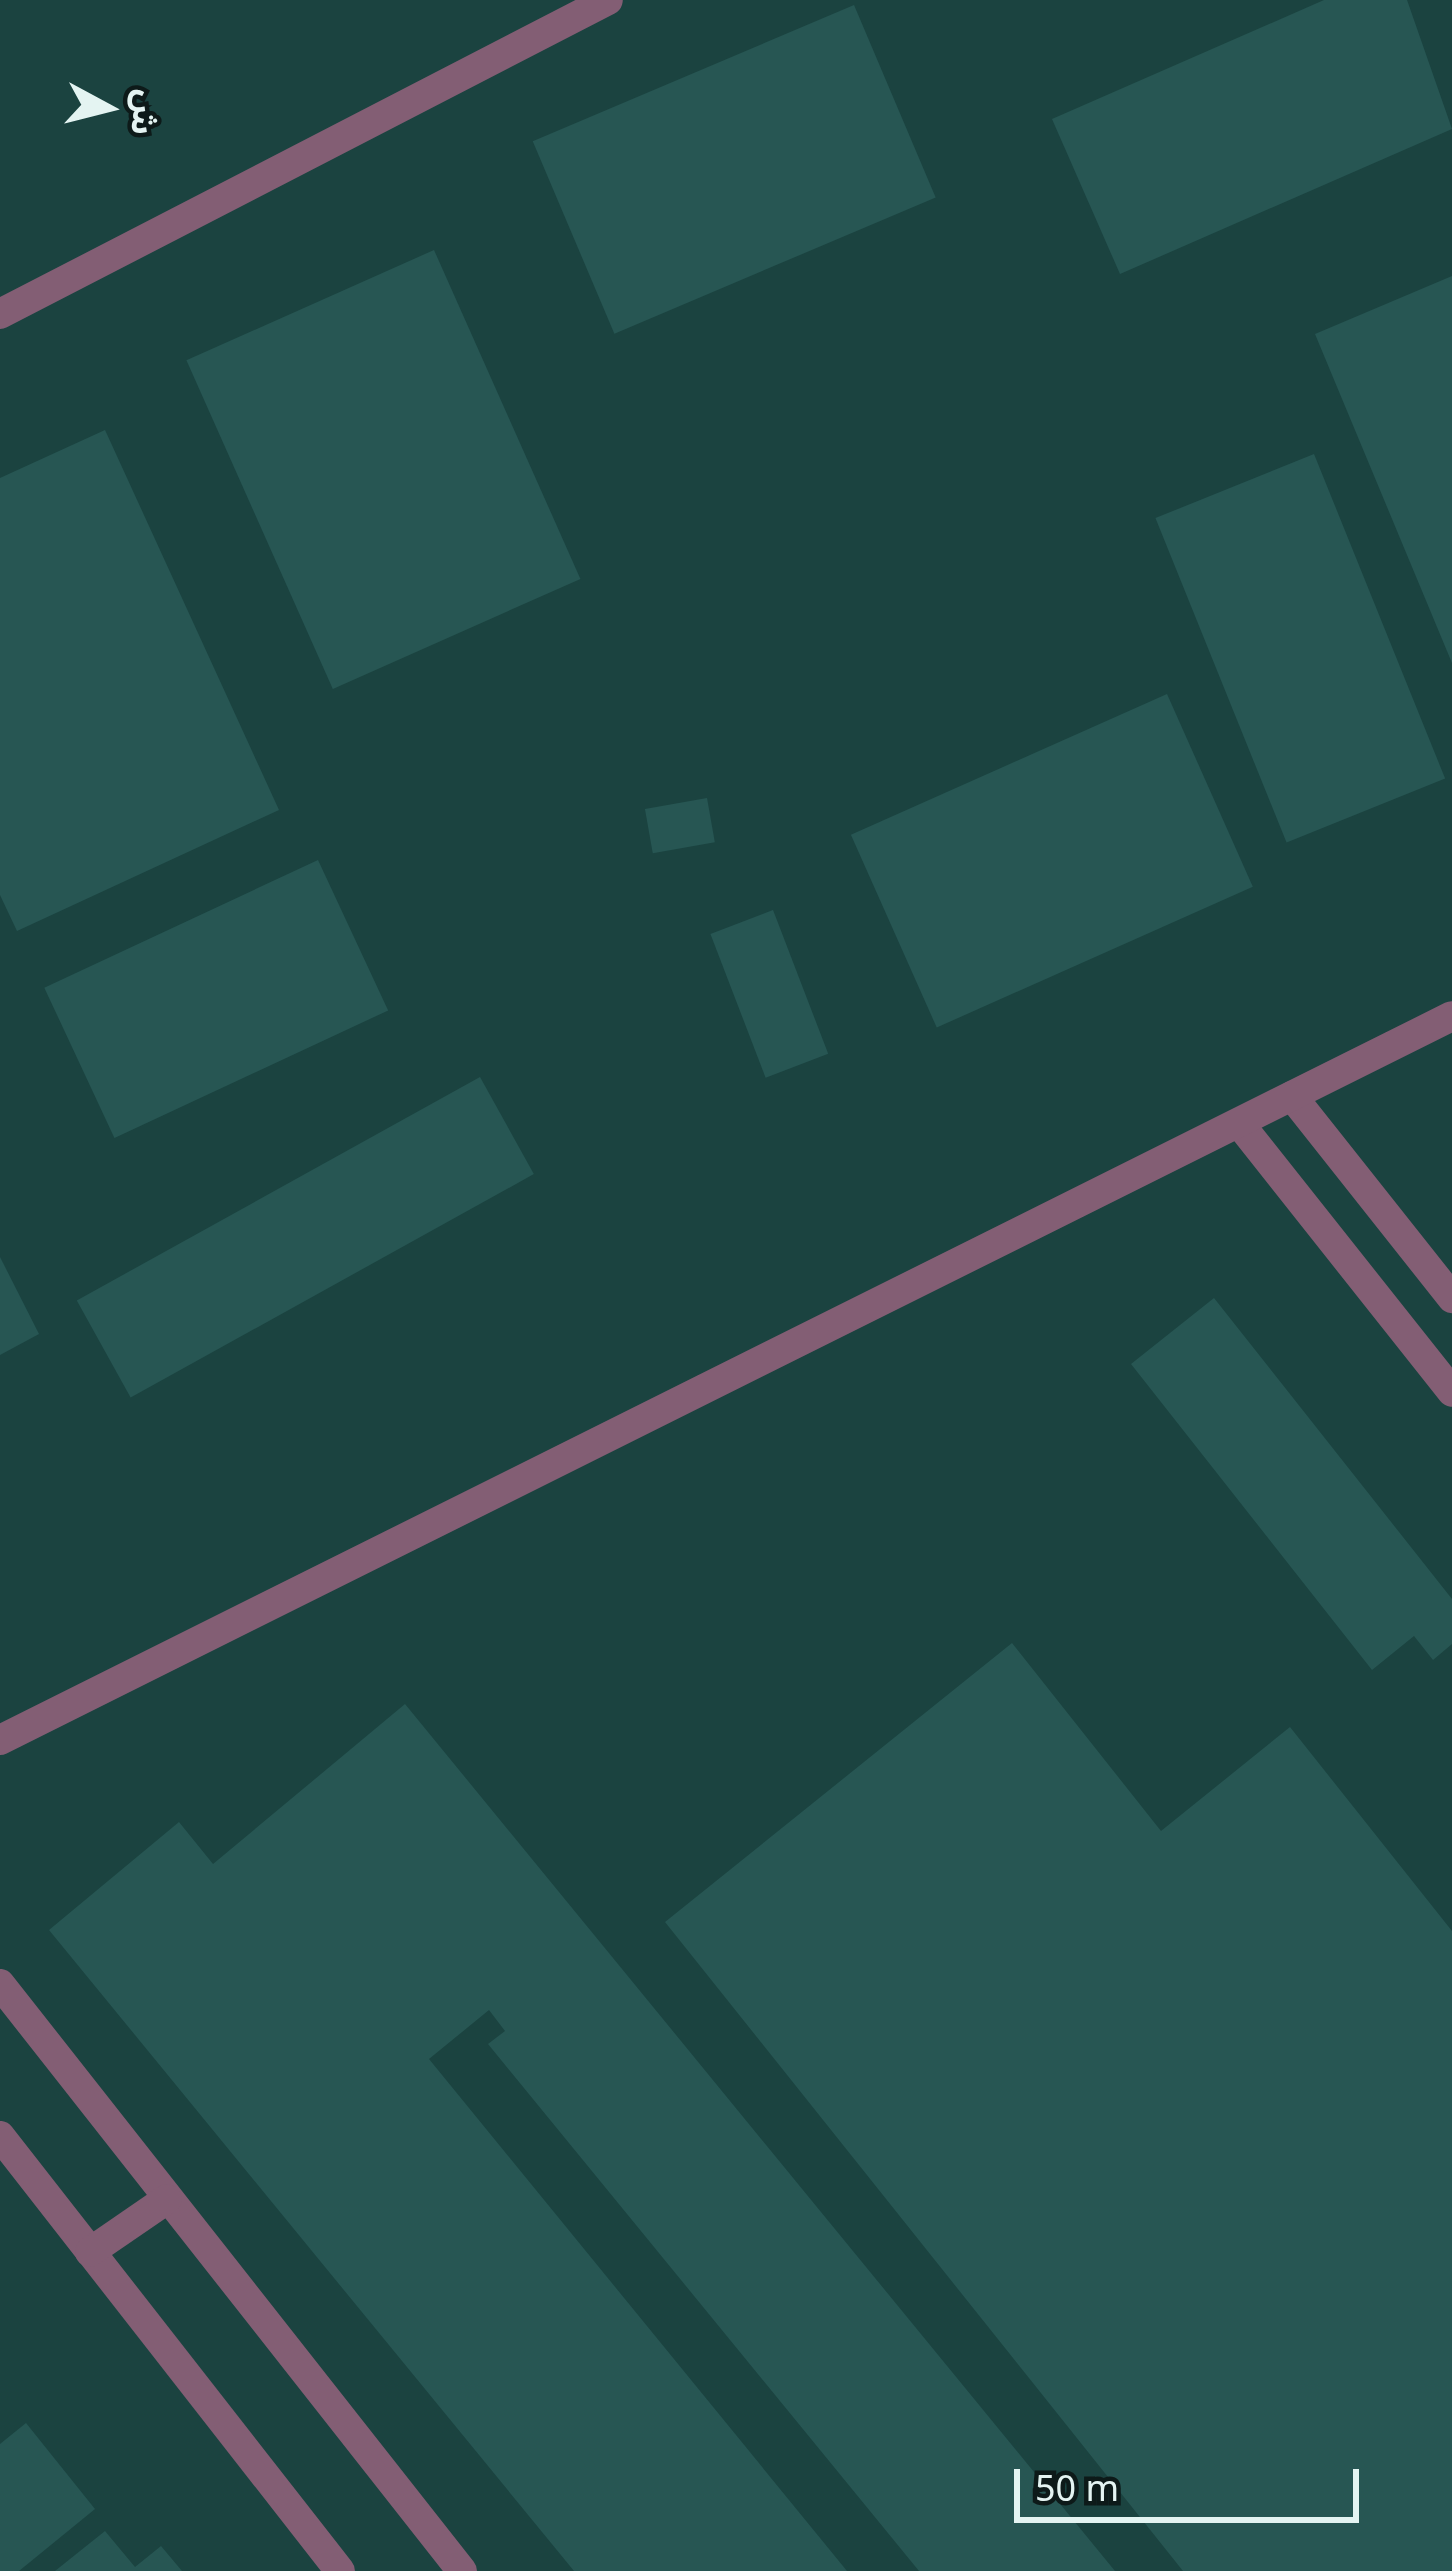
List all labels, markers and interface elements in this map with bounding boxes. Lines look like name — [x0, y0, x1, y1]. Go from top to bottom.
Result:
north arrow — [48, 48, 168, 168]
text: ش — [107, 86, 181, 139]
scale bar — [1020, 2445, 1365, 2519]
text: 50 m — [1035, 2452, 1119, 2528]

